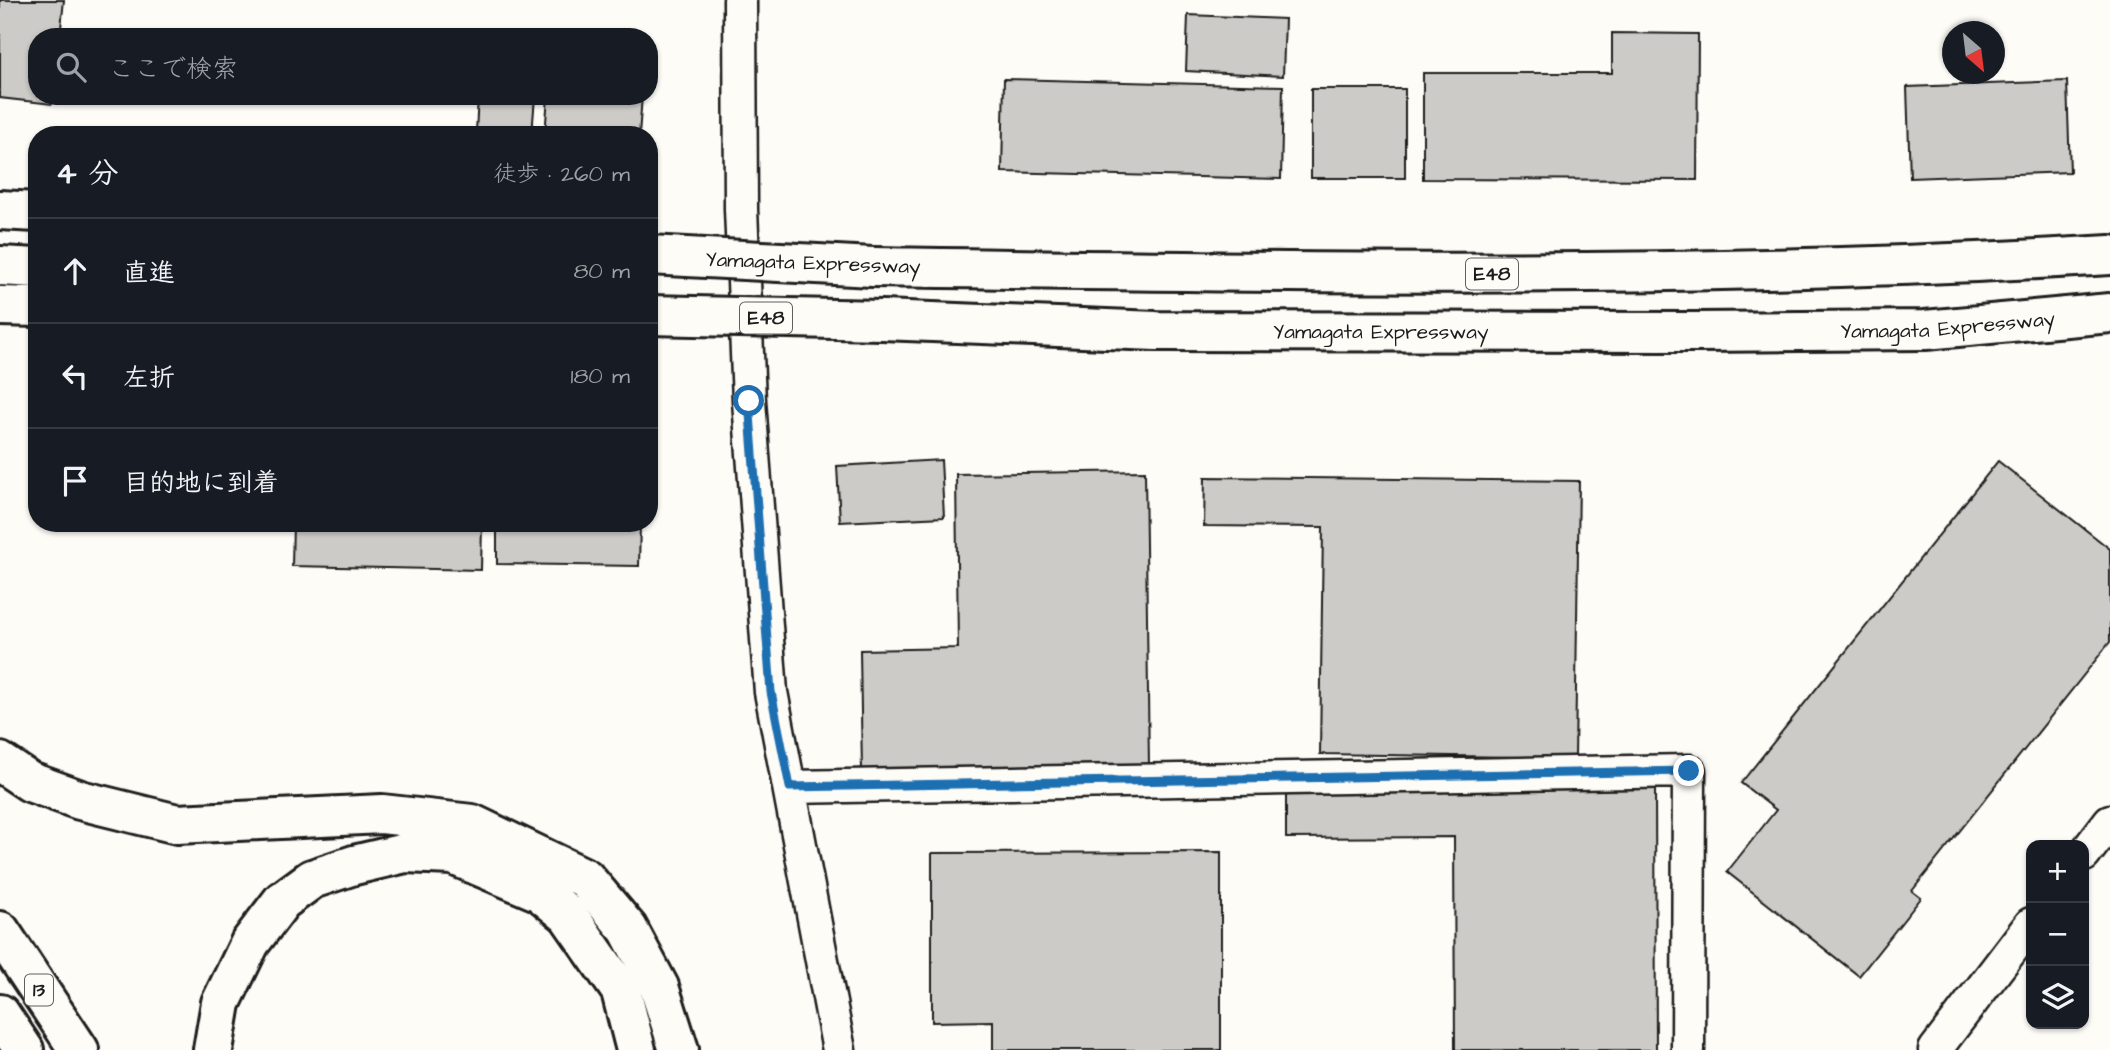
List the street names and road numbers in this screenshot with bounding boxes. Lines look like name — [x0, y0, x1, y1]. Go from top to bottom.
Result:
street label: Yamagata Expressway — [705, 245, 922, 283]
road number: E48 — [1466, 258, 1518, 290]
road number: E48 — [740, 302, 792, 334]
street label: Yamagata Expressway — [1840, 304, 2057, 347]
street label: Yamagata Expressway — [1273, 317, 1489, 348]
road number: 13 — [25, 974, 53, 1006]

